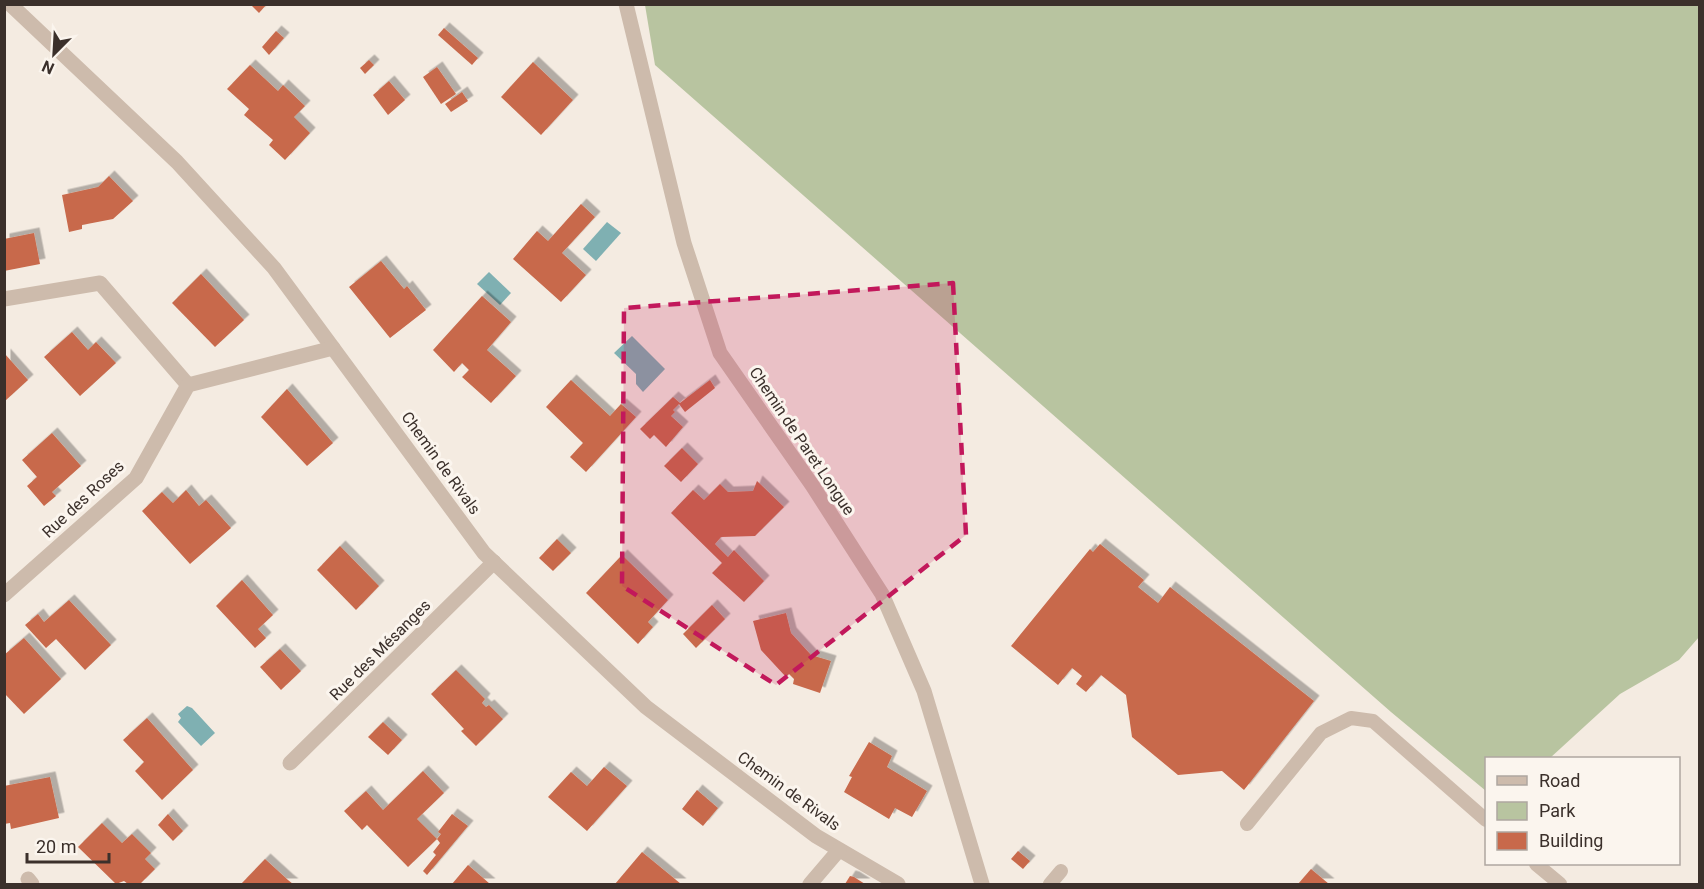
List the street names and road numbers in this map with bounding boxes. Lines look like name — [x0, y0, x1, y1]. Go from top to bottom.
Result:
street label: Chemin de Paret Longue — [745, 363, 859, 519]
street label: Chemin de Rivals — [397, 408, 485, 518]
street label: Rue des Roses — [38, 456, 128, 542]
street label: Rue des Mésanges — [326, 596, 434, 704]
street label: Chemin de Rivals — [734, 747, 844, 835]

